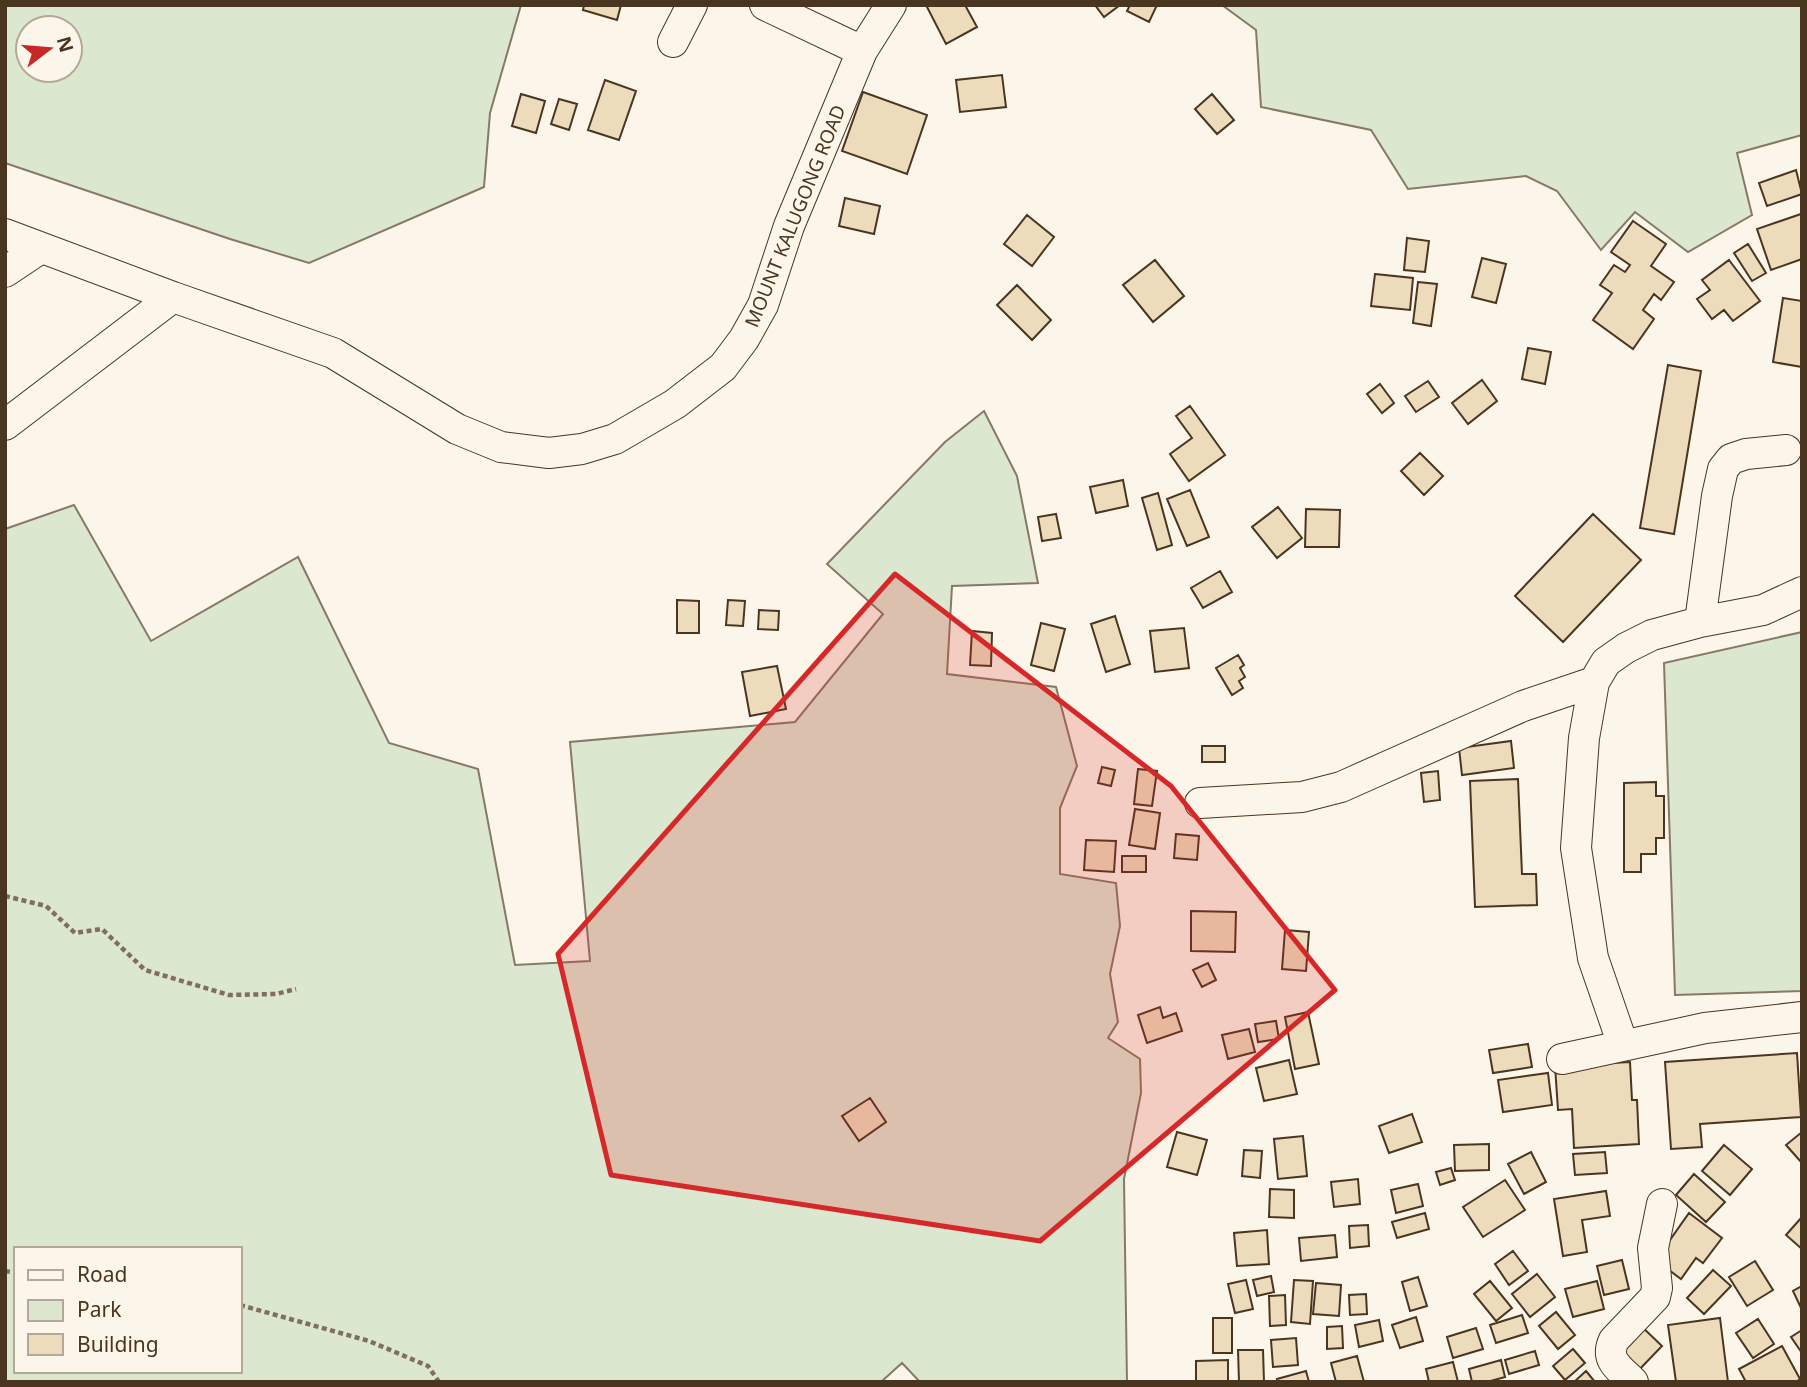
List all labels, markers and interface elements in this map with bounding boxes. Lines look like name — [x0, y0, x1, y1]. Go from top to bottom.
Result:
north arrow — [14, 14, 84, 84]
text: N — [51, 33, 80, 55]
street label: MOUNT KALUGONG ROAD — [738, 101, 852, 331]
legend — [14, 1247, 242, 1373]
text: Road — [77, 1260, 127, 1288]
text: Park — [77, 1295, 122, 1323]
text: Building — [77, 1330, 159, 1358]

